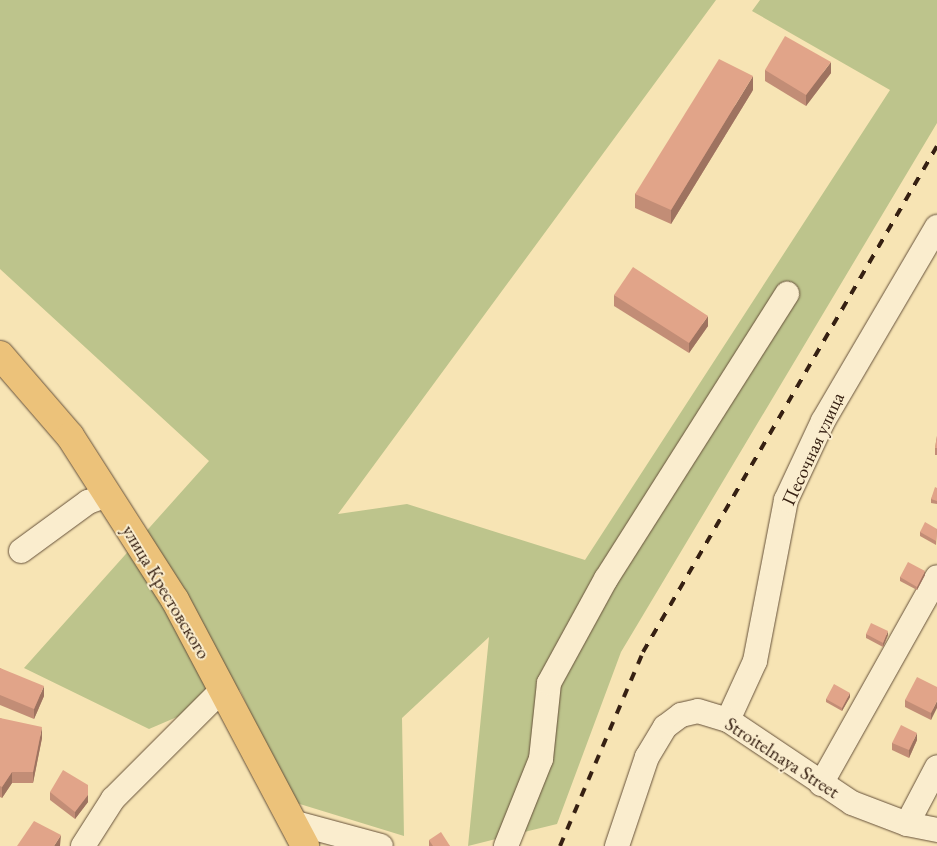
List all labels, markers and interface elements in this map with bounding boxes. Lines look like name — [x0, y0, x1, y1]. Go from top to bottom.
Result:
street label: Песочная улица — [777, 389, 849, 509]
street label: улица Крестовского — [117, 521, 215, 663]
street label: Stroitelnaya Street — [721, 713, 843, 803]

